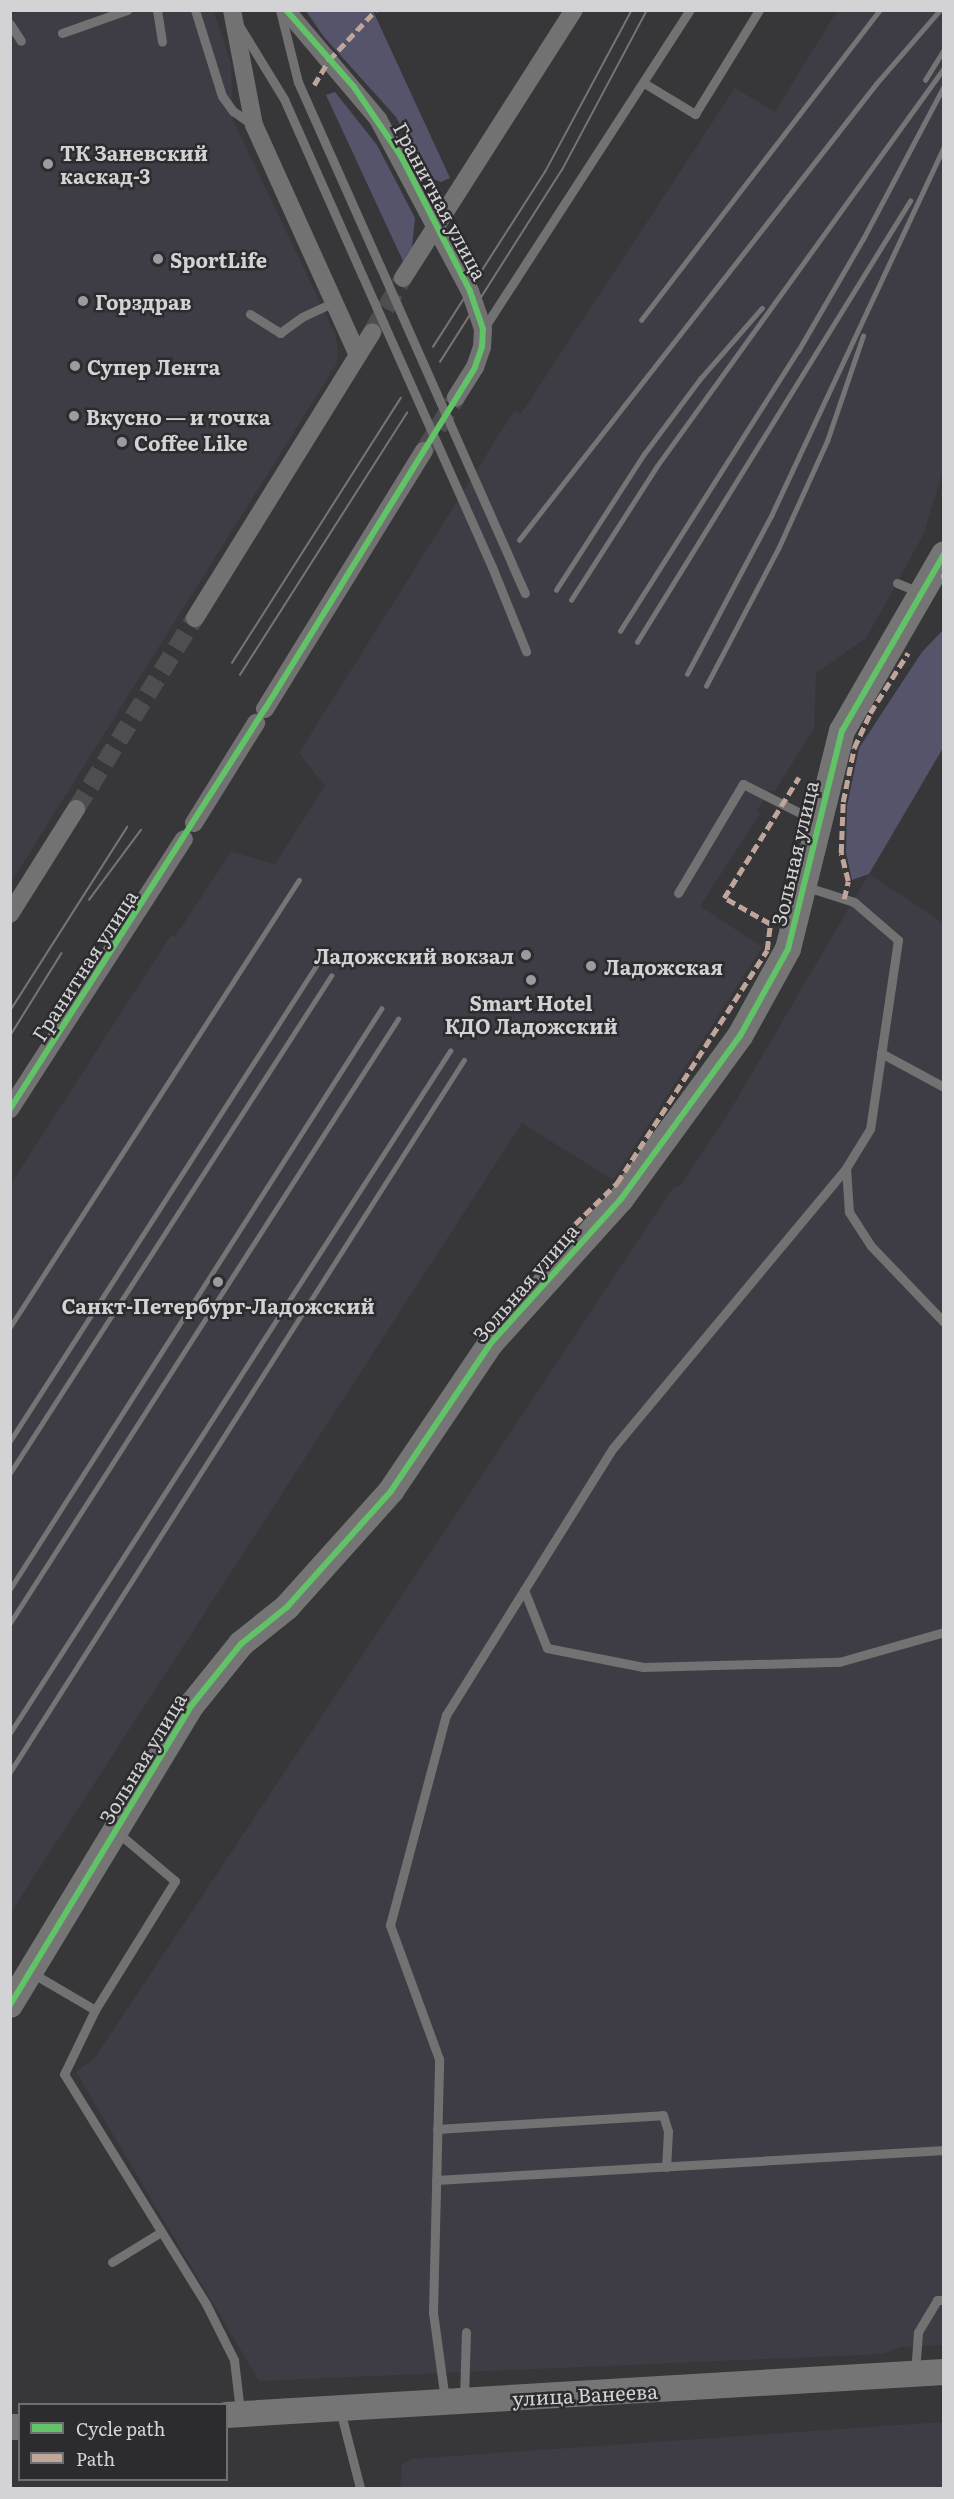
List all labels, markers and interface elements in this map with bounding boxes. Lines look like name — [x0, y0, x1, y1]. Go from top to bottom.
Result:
street label: Гранитная улица — [389, 118, 493, 284]
place label: ТК Заневский каскад-3 — [60, 140, 208, 187]
marker: ТК Заневский каскад-3 — [41, 157, 55, 171]
place label: SportLife — [170, 247, 267, 271]
marker: SportLife — [151, 252, 165, 266]
place label: Горздрав — [95, 289, 192, 313]
marker: Горздрав — [76, 294, 90, 308]
place label: Супер Лента — [87, 354, 220, 378]
marker: Супер Лента — [68, 359, 82, 373]
place label: Вкусно — и точка — [86, 404, 270, 428]
marker: Вкусно — и точка — [67, 409, 81, 423]
place label: Coffee Like — [134, 430, 248, 454]
marker: Coffee Like — [115, 435, 129, 449]
street label: Зольная улица — [766, 778, 822, 928]
street label: Гранитная улица — [26, 885, 142, 1045]
place label: Ладожский вокзал — [314, 943, 514, 967]
marker: Ладожский вокзал — [519, 948, 533, 962]
place label: Ладожская — [604, 954, 723, 978]
marker: Ладожская — [582, 957, 600, 975]
marker: Smart Hotel КДО Ладожский — [524, 973, 538, 987]
place label: Smart Hotel КДО Ладожский — [444, 990, 618, 1037]
street label: Зольная улица — [467, 1218, 583, 1346]
marker: Санкт-Петербург-Ладожский — [209, 1273, 227, 1291]
place label: Санкт-Петербург-Ладожский — [61, 1293, 375, 1317]
street label: Зольная улица — [94, 1688, 190, 1828]
street label: улица Ванеева — [512, 2378, 658, 2410]
legend — [18, 2403, 228, 2481]
text: Cycle path — [76, 2415, 165, 2442]
text: Path — [76, 2445, 115, 2472]

